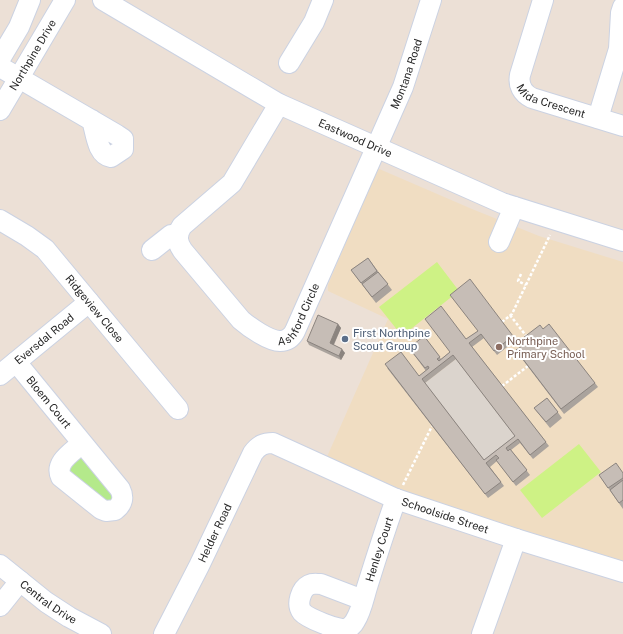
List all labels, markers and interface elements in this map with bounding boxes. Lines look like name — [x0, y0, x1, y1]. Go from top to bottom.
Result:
street label: Northpine Drive — [7, 17, 58, 92]
street label: Montana Road — [388, 37, 424, 111]
street label: Mida Crescent — [514, 82, 587, 120]
street label: Eastwood Drive — [317, 116, 394, 159]
street label: Ridgeview Close — [63, 272, 126, 345]
street label: Ashford Circle — [277, 281, 321, 347]
street label: Eversdal Road — [12, 311, 76, 367]
place label: First Northpine Scout Group — [353, 327, 430, 352]
marker: First Northpine Scout Group — [340, 334, 350, 344]
place label: Northpine Primary School — [507, 335, 585, 360]
marker: Northpine Primary School — [494, 342, 504, 352]
street label: Bloem Court — [24, 374, 74, 431]
street label: Schoolside Street — [400, 495, 490, 535]
street label: Helder Road — [196, 502, 234, 564]
street label: Henley Court — [363, 515, 395, 583]
street label: Central Drive — [18, 578, 79, 626]

